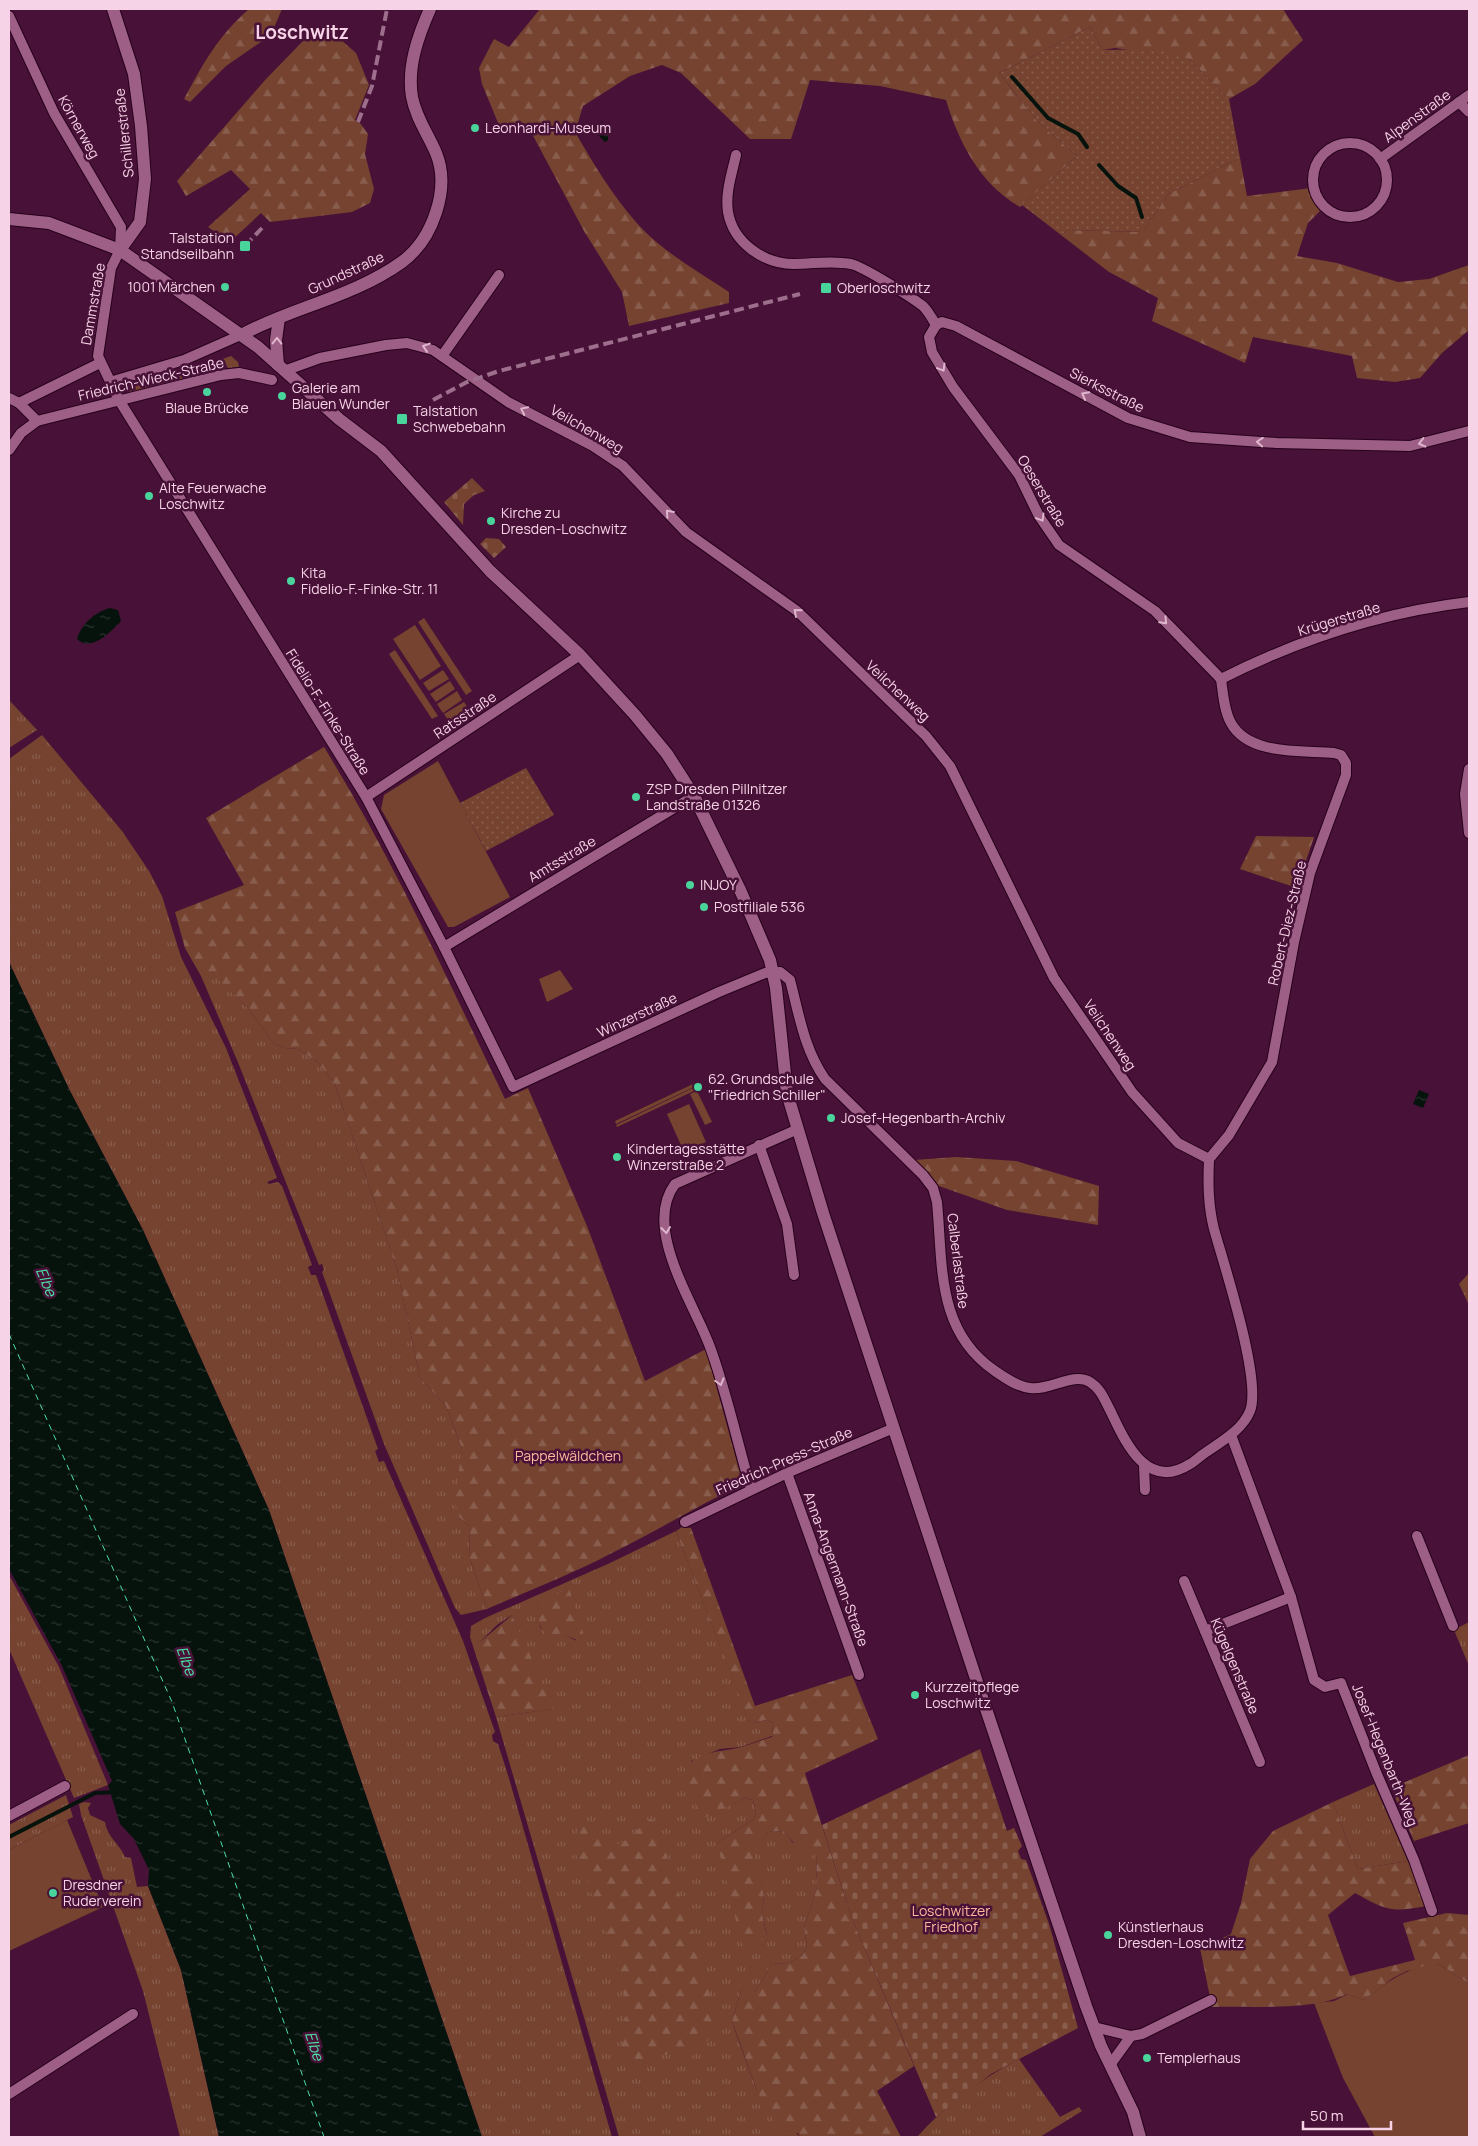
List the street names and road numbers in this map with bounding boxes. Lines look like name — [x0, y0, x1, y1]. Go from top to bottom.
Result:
street label: Alpenstraße — [1379, 85, 1454, 146]
street label: Schillerstraße — [109, 88, 138, 179]
street label: Körnerweg — [54, 92, 105, 162]
street label: Grundstraße — [305, 247, 387, 298]
street label: Dammstraße — [76, 261, 109, 346]
street label: Friedrich-Wieck-Straße — [76, 352, 226, 405]
street label: Sierksstraße — [1067, 363, 1148, 416]
street label: Veilchenweg — [547, 400, 627, 457]
street label: Oeserstraße — [1014, 451, 1071, 530]
street label: Krügerstraße — [1295, 597, 1382, 640]
street label: Fidelio-F.-Finke-Straße — [282, 645, 375, 778]
street label: Veilchenweg — [862, 656, 935, 725]
street label: Ratsstraße — [430, 687, 500, 742]
street label: Amtsstraße — [524, 831, 599, 886]
street label: Robert-Diez-Straße — [1263, 859, 1310, 987]
street label: Winzerstraße — [594, 988, 680, 1041]
street label: Veilchenweg — [1080, 996, 1141, 1074]
street label: Calberlastraße — [943, 1212, 974, 1310]
street label: Friedrich-Press-Straße — [713, 1422, 855, 1499]
street label: Anna-Angermann-Straße — [800, 1489, 873, 1649]
street label: Kügelgenstraße — [1207, 1615, 1264, 1717]
street label: Josef-Hegenbarth-Weg — [1348, 1681, 1423, 1829]

